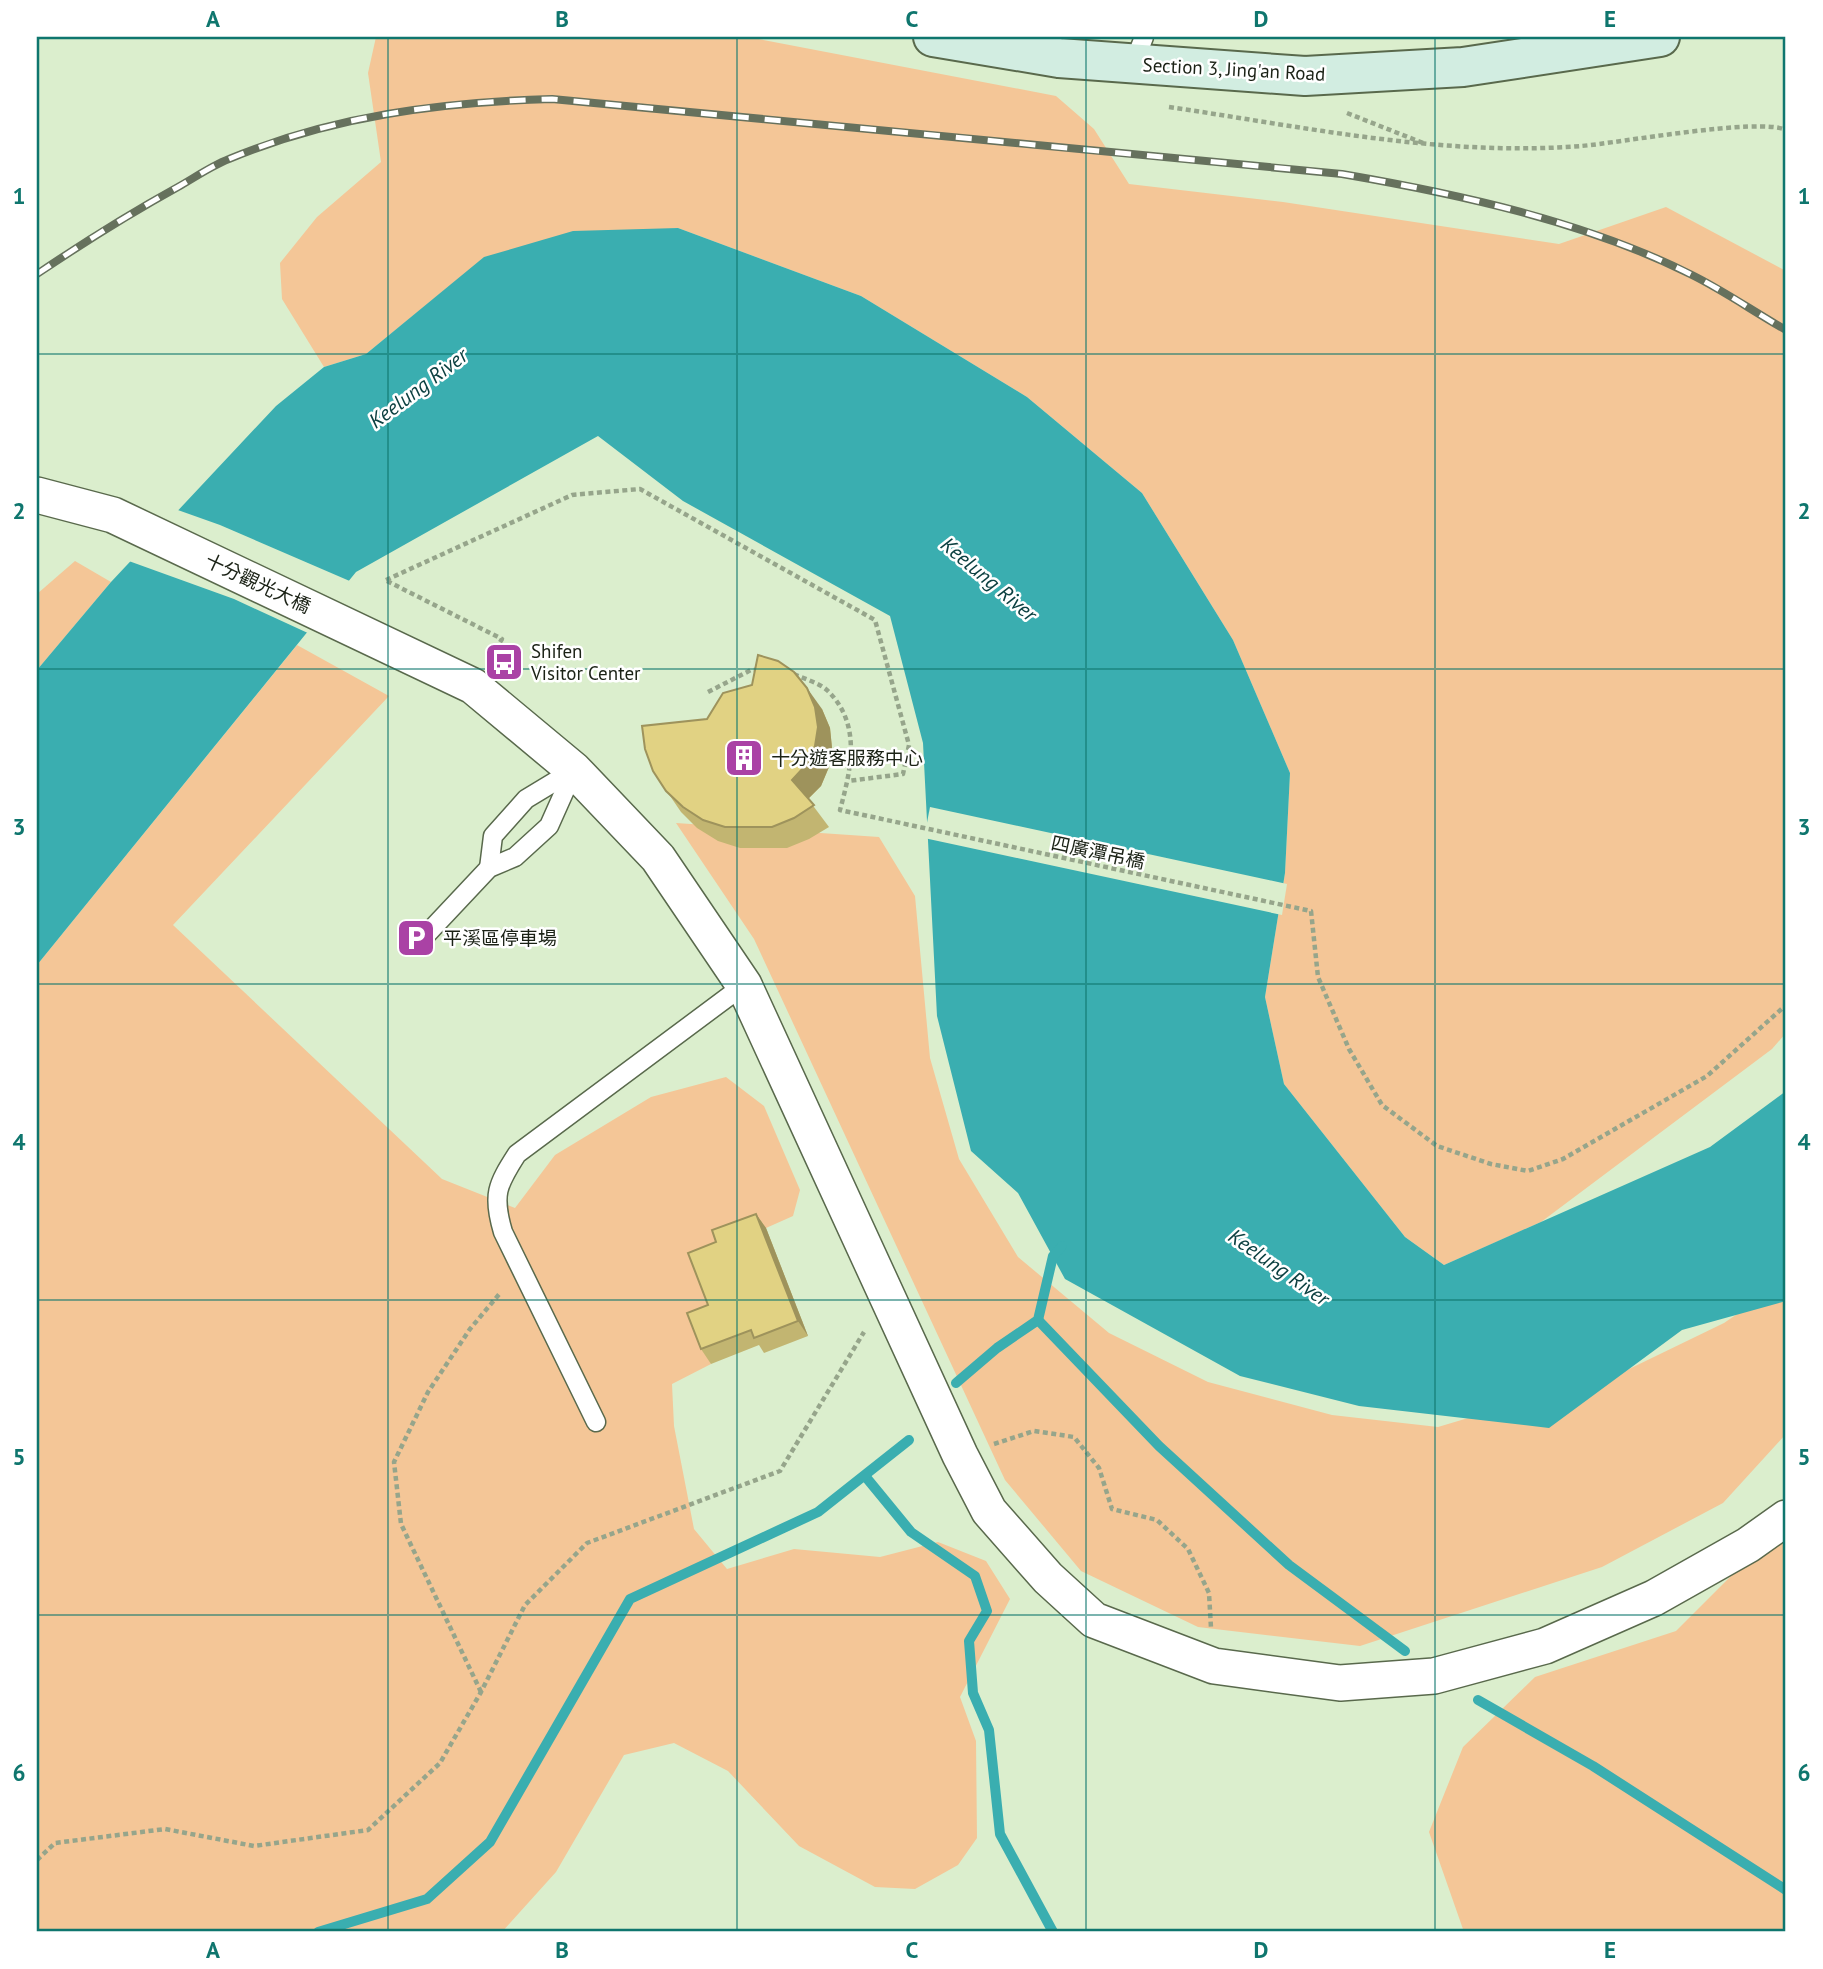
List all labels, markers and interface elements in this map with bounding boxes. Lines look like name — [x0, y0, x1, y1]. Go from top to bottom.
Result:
text: A — [206, 4, 220, 33]
text: B — [555, 4, 569, 33]
text: C — [906, 4, 919, 33]
text: D — [1254, 4, 1268, 33]
text: E — [1604, 4, 1616, 33]
street label: Section 3, Jing'an Road — [1142, 52, 1326, 86]
text: 1 — [12, 181, 26, 210]
text: 1 — [1797, 181, 1811, 210]
water label: Keelung River — [363, 341, 475, 434]
text: 2 — [12, 496, 26, 525]
text: 2 — [1797, 496, 1811, 525]
water label: Keelung River — [935, 531, 1044, 628]
street label: 十分觀光大橋 — [201, 548, 315, 618]
place label: Shifen Visitor Center — [530, 639, 641, 685]
bus stop icon: Shifen Visitor Center — [483, 641, 525, 683]
building icon: 十分遊客服務中心 — [723, 737, 765, 779]
place label: 十分遊客服務中心 — [771, 746, 923, 770]
text: 3 — [12, 812, 26, 841]
text: 3 — [1797, 812, 1811, 841]
street label: 四廣潭吊橋 — [1049, 830, 1147, 874]
parking icon: 平溪區停車場 — [395, 917, 437, 959]
place label: 平溪區停車場 — [443, 926, 557, 950]
text: 4 — [12, 1127, 26, 1156]
text: 4 — [1797, 1127, 1811, 1156]
water label: Keelung River — [1223, 1222, 1336, 1313]
text: 5 — [12, 1442, 26, 1471]
text: 5 — [1797, 1442, 1811, 1471]
text: 6 — [12, 1758, 26, 1787]
text: 6 — [1797, 1758, 1811, 1787]
text: A — [206, 1935, 220, 1964]
text: B — [555, 1935, 569, 1964]
text: C — [906, 1935, 919, 1964]
text: D — [1254, 1935, 1268, 1964]
text: E — [1604, 1935, 1616, 1964]

